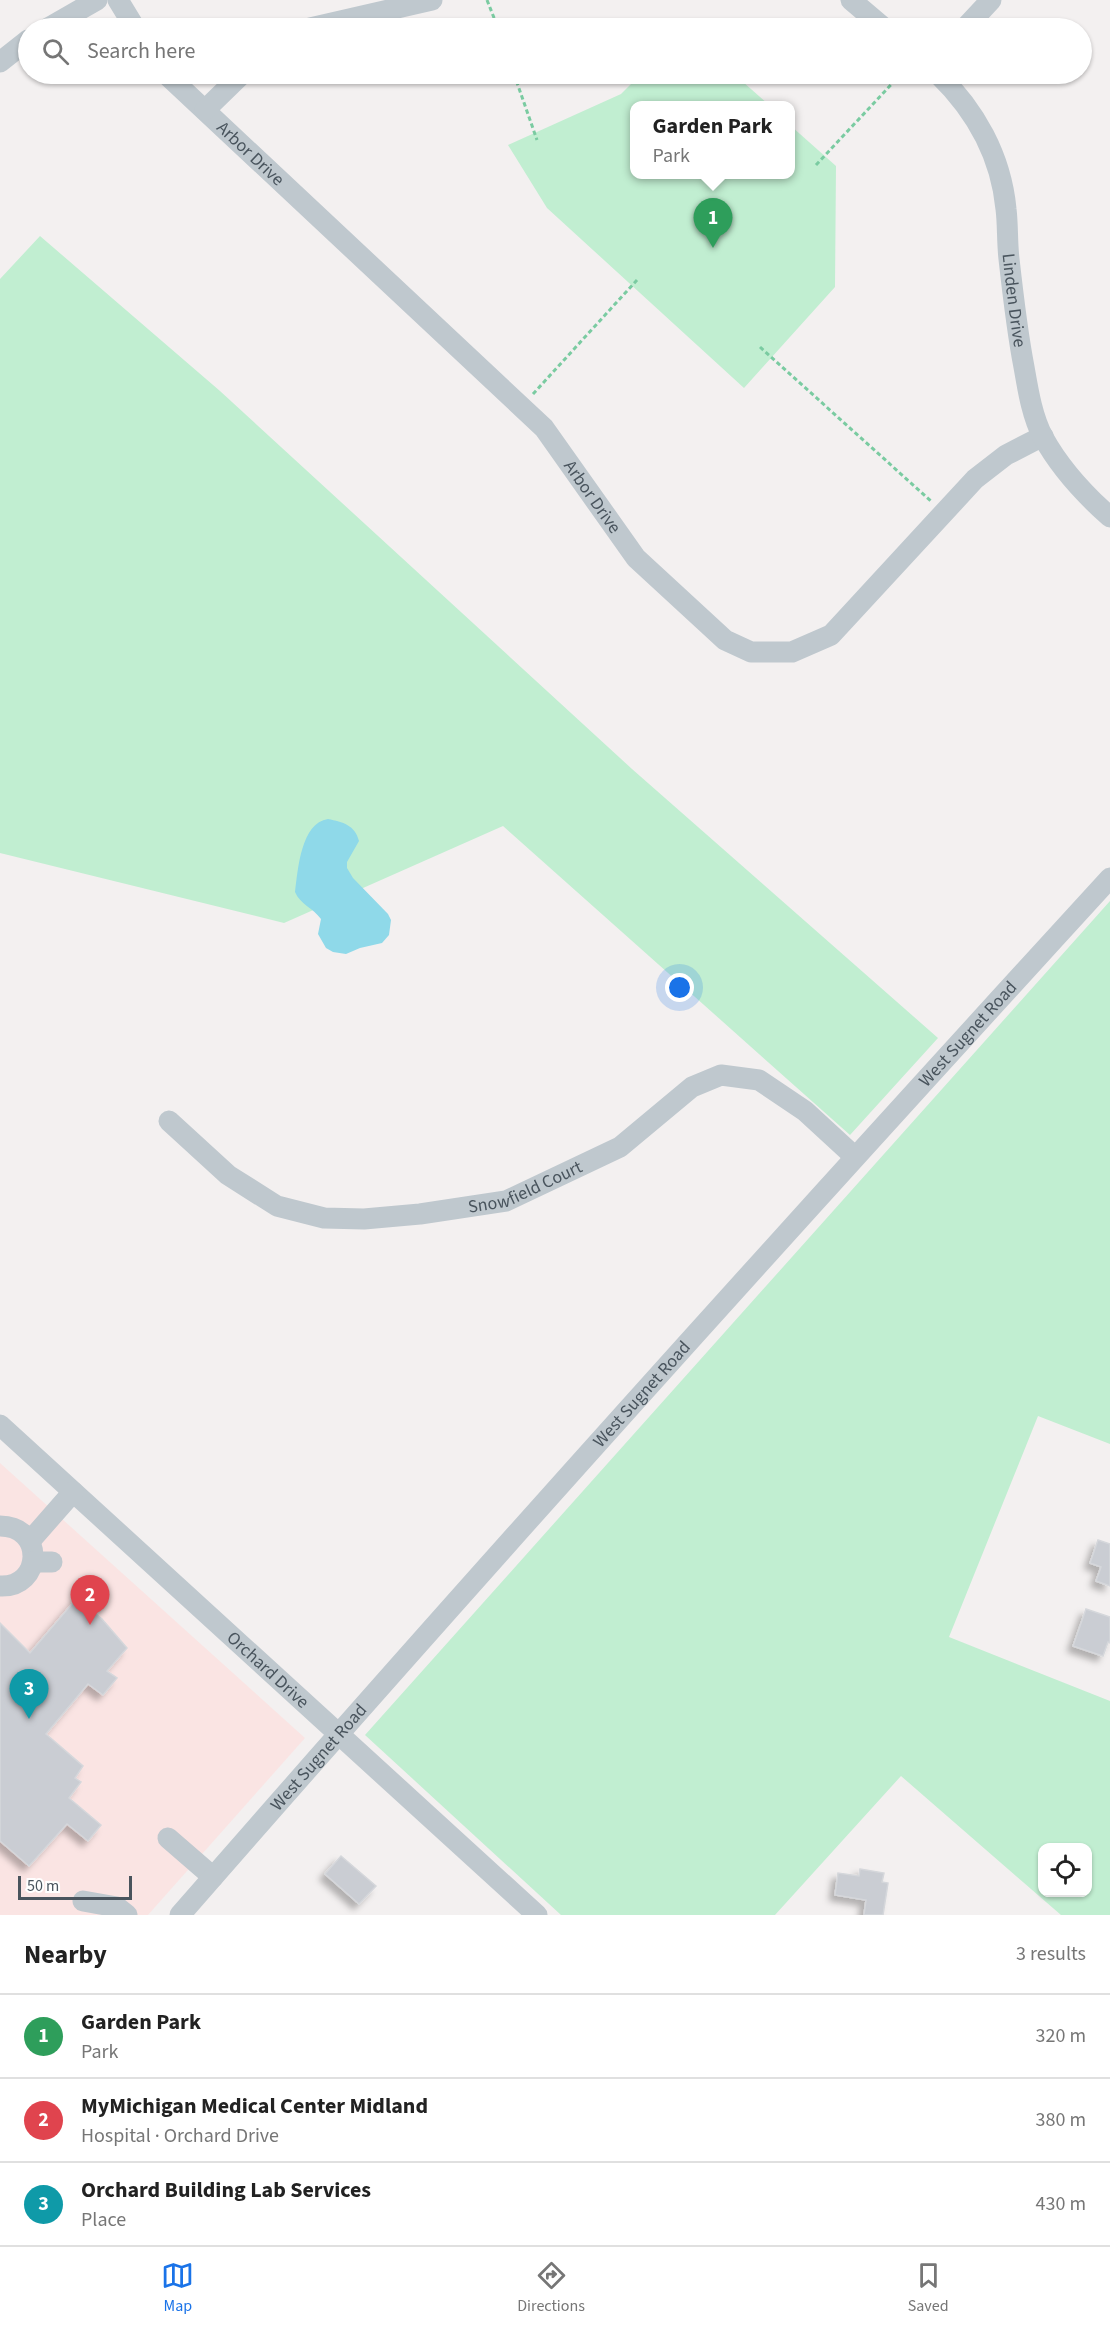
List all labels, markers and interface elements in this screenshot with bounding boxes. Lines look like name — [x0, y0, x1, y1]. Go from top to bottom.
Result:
search box — [18, 18, 1092, 84]
icon: search — [39, 35, 72, 68]
text: Search here — [87, 35, 195, 67]
popup — [630, 101, 795, 179]
text: Garden Park — [653, 110, 772, 142]
street label: Arbor Drive — [211, 116, 290, 192]
text: Park — [653, 142, 690, 170]
pin: 1 — [694, 198, 732, 248]
street label: Linden Drive — [995, 252, 1032, 349]
street label: Arbor Drive — [558, 455, 627, 539]
your location — [665, 973, 694, 1002]
street label: West Sugnet Road — [913, 976, 1023, 1093]
street label: Snowfield Court — [466, 1155, 586, 1220]
street label: West Sugnet Road — [587, 1336, 696, 1453]
pin: 2 — [70, 1576, 110, 1625]
street label: Orchard Drive — [221, 1626, 315, 1714]
pin: 3 — [9, 1670, 48, 1719]
street label: West Sugnet Road — [265, 1698, 373, 1817]
map controls — [1038, 1843, 1092, 1897]
button: locate — [1038, 1843, 1092, 1897]
scale bar — [18, 1873, 132, 1900]
text: 50 m — [27, 1875, 59, 1897]
text: Nearby — [24, 1936, 107, 1973]
text: 3 results — [1016, 1940, 1086, 1968]
text: Garden Park — [81, 2006, 201, 2038]
text: 1 — [38, 2022, 49, 2050]
text: 320 m — [1036, 2022, 1086, 2050]
text: Park — [81, 2038, 118, 2066]
text: MyMichigan Medical Center Midland — [81, 2090, 428, 2122]
text: 2 — [38, 2106, 49, 2134]
text: 380 m — [1036, 2106, 1086, 2134]
text: Hospital · Orchard Drive — [81, 2122, 279, 2150]
text: Orchard Building Lab Services — [81, 2174, 371, 2206]
text: 3 — [38, 2190, 49, 2218]
text: 430 m — [1036, 2190, 1086, 2218]
text: Place — [81, 2206, 126, 2234]
tab: Map — [161, 2259, 194, 2317]
tab: Directions — [517, 2259, 585, 2317]
tab: Saved — [908, 2259, 949, 2317]

